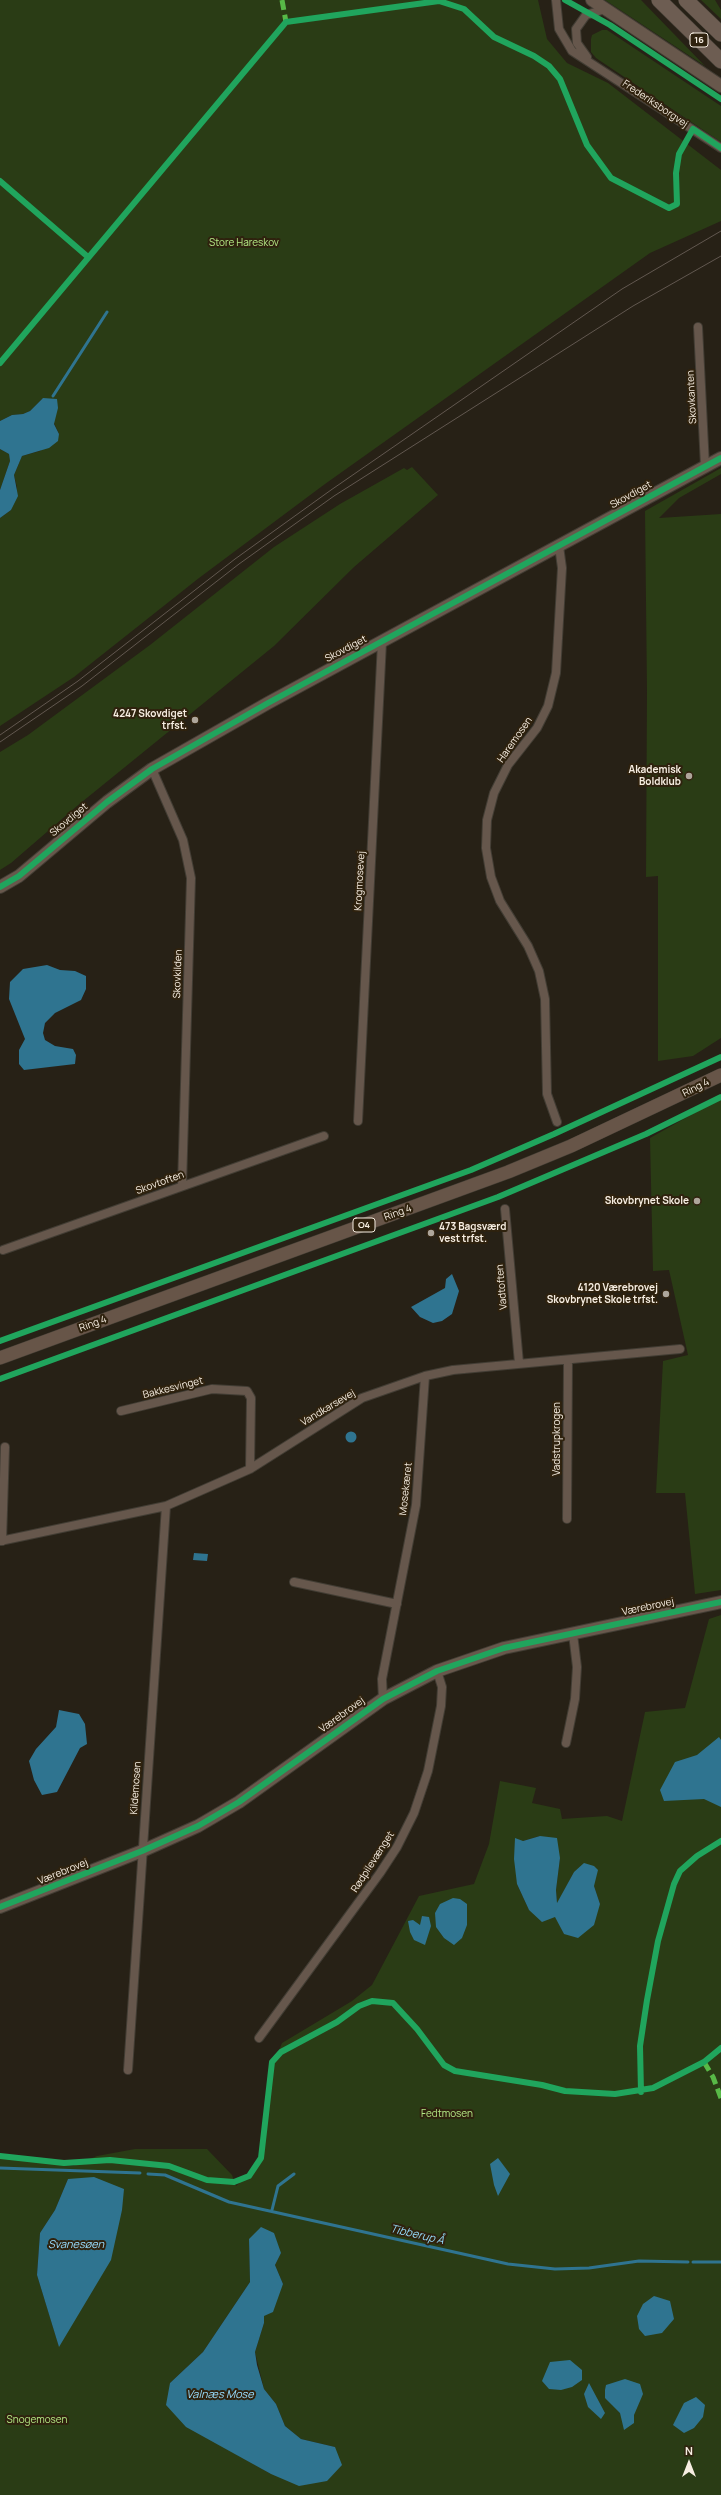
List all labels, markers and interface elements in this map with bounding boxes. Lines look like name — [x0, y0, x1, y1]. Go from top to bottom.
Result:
road number: 16 — [690, 33, 708, 47]
street label: Frederiksborgvej — [620, 78, 690, 130]
park label: Store Hareskov — [209, 237, 279, 249]
street label: Skovkanten — [685, 370, 699, 424]
street label: Skovdiget — [608, 479, 654, 511]
street label: Skovdiget — [323, 633, 369, 665]
place label: 4247 Skovdiget trfst. — [113, 708, 187, 732]
marker: 4247 Skovdiget trfst. — [190, 715, 200, 725]
street label: Haremosen — [495, 715, 535, 765]
place label: Akademisk Boldklub — [629, 764, 681, 788]
marker: Akademisk Boldklub — [684, 771, 694, 781]
street label: Skovdiget — [48, 801, 90, 839]
street label: Krogmosevej — [352, 851, 368, 911]
street label: Skovkilden — [171, 949, 185, 999]
street label: Ring 4 — [681, 1076, 711, 1100]
street label: Skovtoften — [134, 1169, 186, 1197]
place label: Skovbrynet Skole — [605, 1195, 689, 1207]
marker: Skovbrynet Skole — [692, 1196, 702, 1206]
street label: Ring 4 — [383, 1203, 413, 1223]
road number: O4 — [353, 1218, 375, 1232]
place label: 473 Bagsværd vest trfst. — [439, 1221, 506, 1244]
marker: 473 Bagsværd vest trfst. — [426, 1228, 436, 1238]
street label: Vadtoften — [494, 1264, 510, 1310]
place label: 4120 Værebrovej Skovbrynet Skole trfst. — [547, 1282, 658, 1306]
marker: 4120 Værebrovej Skovbrynet Skole trfst. — [661, 1289, 671, 1299]
street label: Ring 4 — [78, 1314, 108, 1334]
street label: Bakkesvinget — [142, 1375, 204, 1401]
street label: Vandkarsevej — [299, 1387, 357, 1429]
street label: Vadstrupkrogen — [551, 1402, 563, 1476]
street label: Mosekæret — [397, 1462, 415, 1516]
street label: Værebrovej — [621, 1596, 675, 1618]
street label: Værebrovej — [317, 1695, 367, 1735]
street label: Kildemosen — [128, 1761, 144, 1815]
street label: Rødpilevænget — [349, 1829, 397, 1895]
street label: Værebrovej — [36, 1857, 90, 1887]
park label: Fedtmosen — [421, 2108, 473, 2120]
water label: Tibberup Å — [389, 2222, 445, 2248]
water label: Svanesøen — [48, 2238, 104, 2252]
water label: Valnæs Mose — [186, 2388, 254, 2402]
park label: Snogemosen — [7, 2414, 67, 2426]
north arrow — [669, 2443, 709, 2483]
text: N — [685, 2443, 693, 2458]

